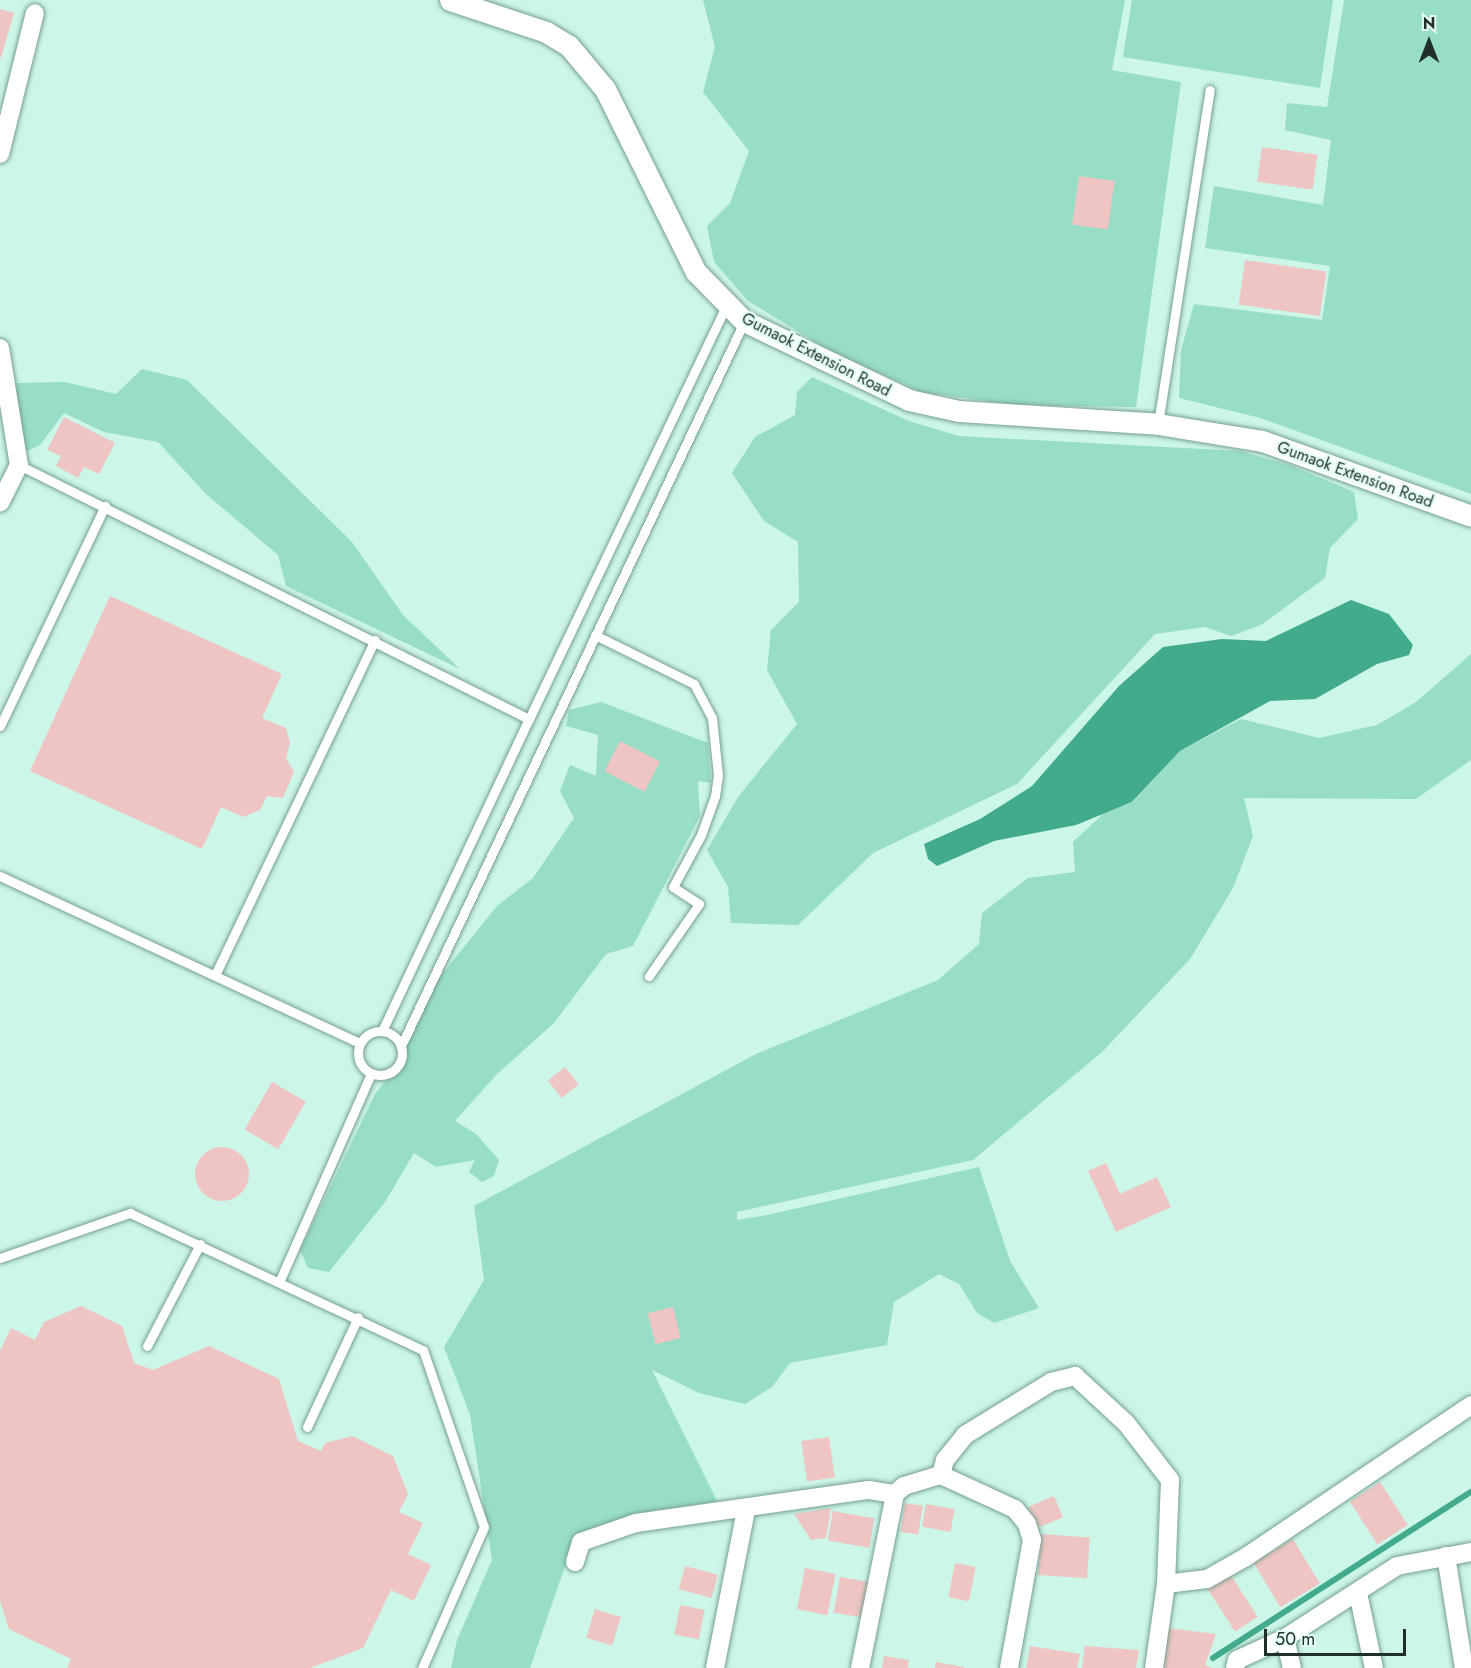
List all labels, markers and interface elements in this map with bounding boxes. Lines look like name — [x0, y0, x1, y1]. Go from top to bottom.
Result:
north arrow — [1399, 12, 1459, 72]
text: N — [1423, 12, 1435, 35]
street label: Gumaok Extension Road — [738, 309, 894, 401]
street label: Gumaok Extension Road — [1274, 438, 1436, 512]
scale bar — [1267, 1617, 1410, 1655]
text: 50 m — [1275, 1626, 1315, 1652]

